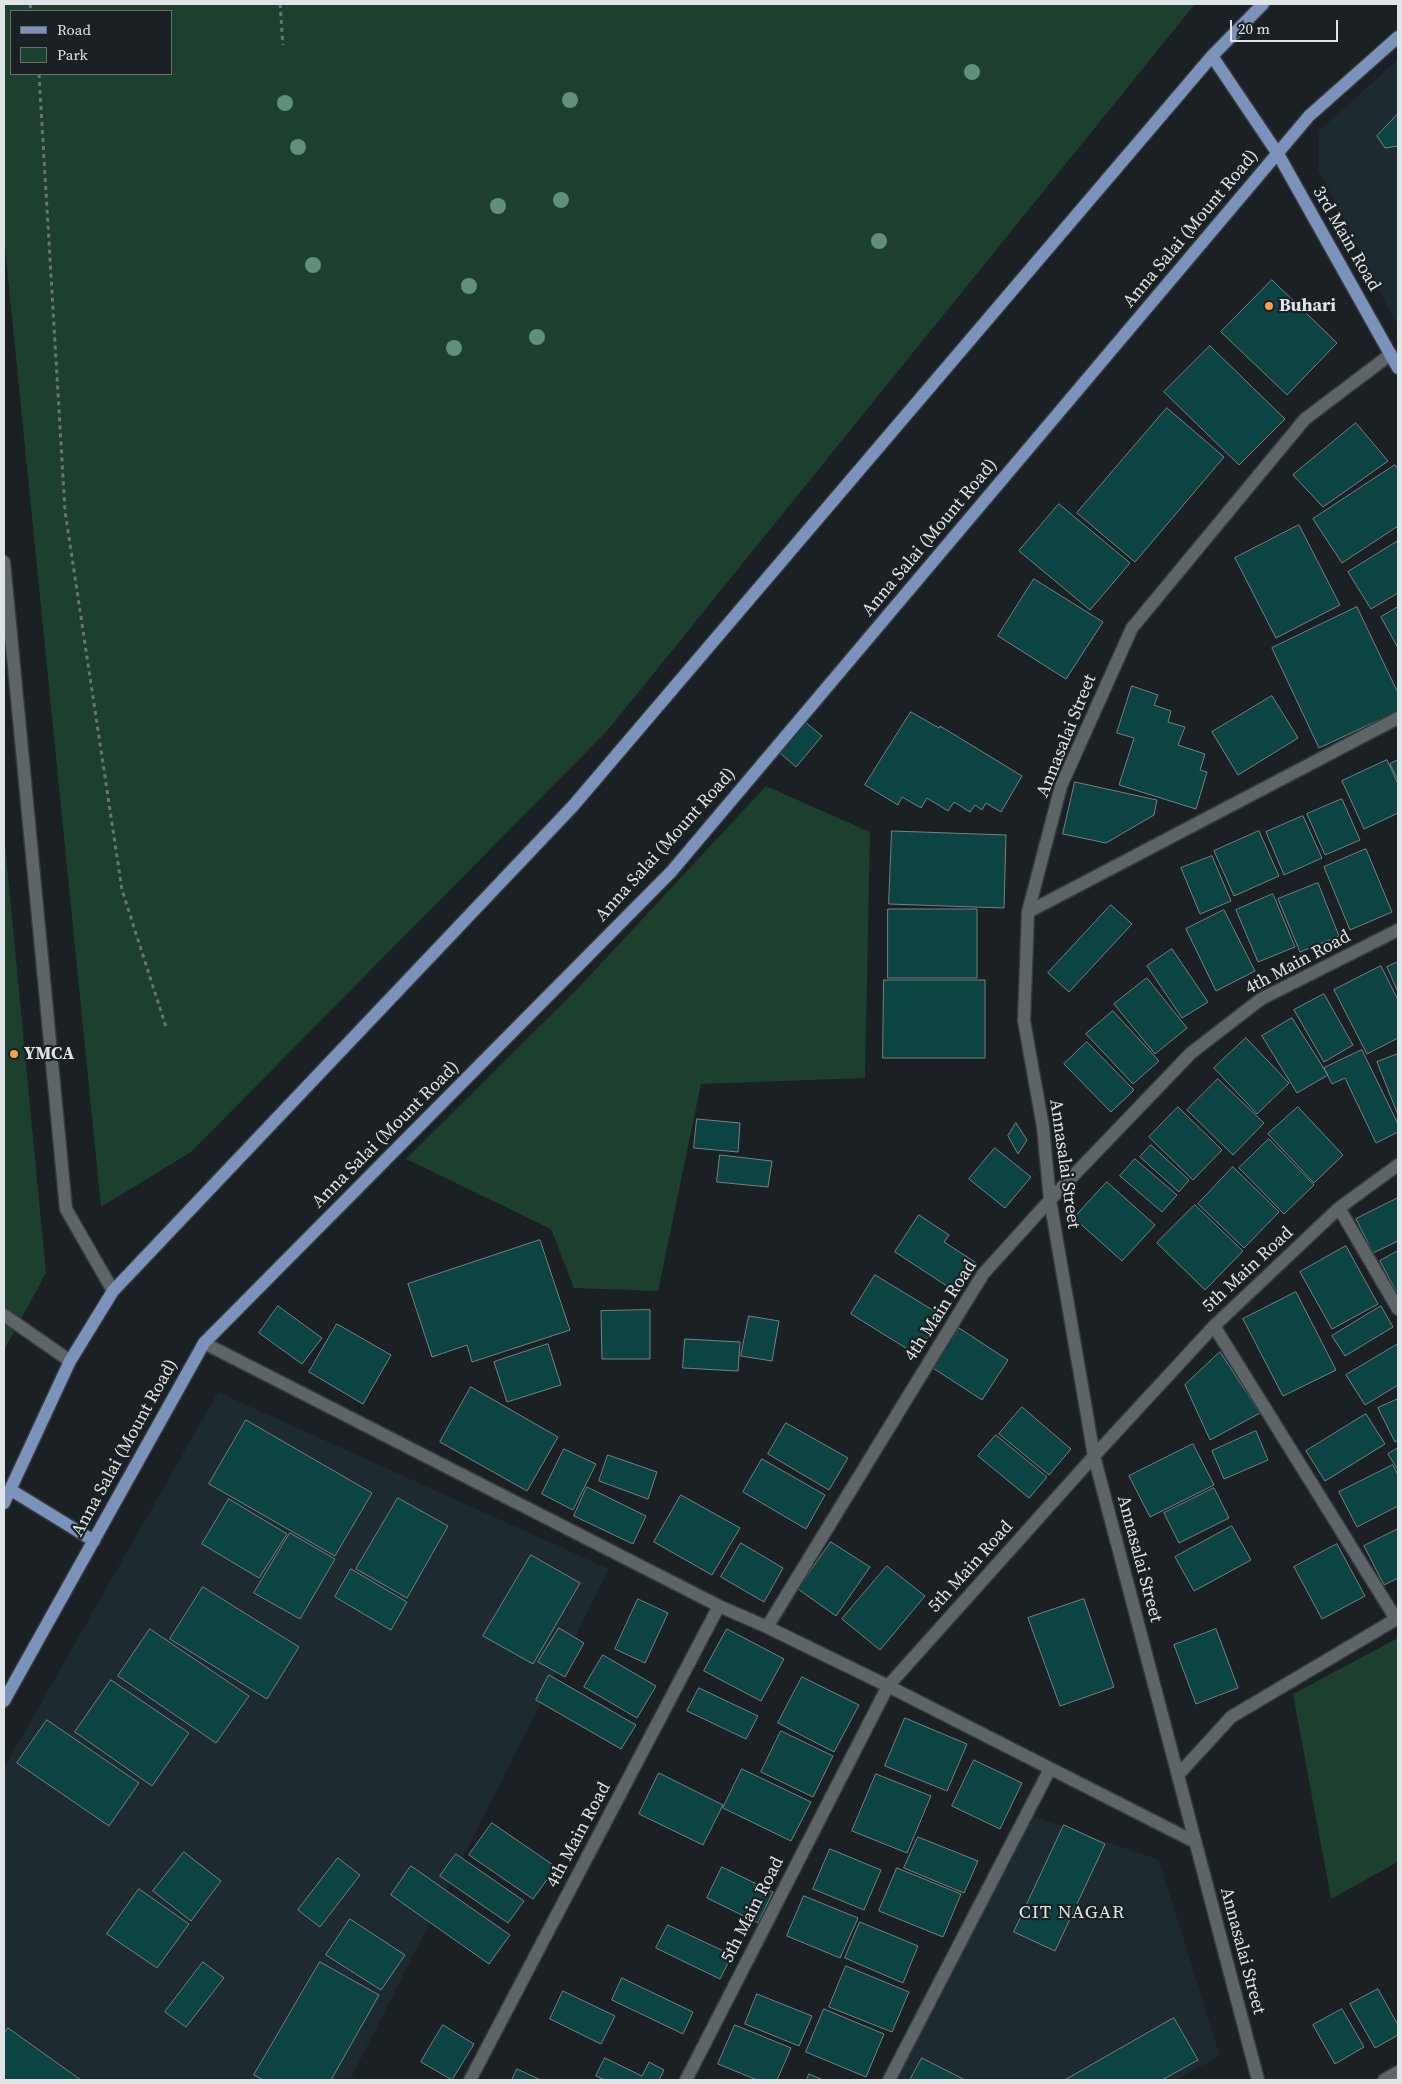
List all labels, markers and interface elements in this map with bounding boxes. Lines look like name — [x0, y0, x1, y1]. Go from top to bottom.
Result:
legend — [10, 10, 172, 75]
scale bar — [1232, 10, 1340, 42]
text: 20 m — [1238, 18, 1270, 39]
text: Road — [57, 19, 91, 40]
text: Park — [57, 44, 88, 65]
street label: Anna Salai (Mount Road) — [1119, 146, 1263, 312]
street label: 3rd Main Road — [1307, 183, 1385, 295]
place label: Buhari — [1279, 295, 1336, 317]
marker: Buhari — [1263, 300, 1275, 312]
street label: Anna Salai (Mount Road) — [858, 455, 1002, 621]
street label: Annasalai Street — [1033, 672, 1101, 800]
street label: Anna Salai (Mount Road) — [591, 764, 741, 926]
street label: 4th Main Road — [1242, 926, 1354, 1000]
place label: YMCA — [24, 1043, 74, 1065]
marker: YMCA — [8, 1048, 20, 1060]
street label: Anna Salai (Mount Road) — [308, 1057, 464, 1213]
street label: Annasalai Street — [1044, 1098, 1084, 1230]
street label: 5th Main Road — [1198, 1222, 1298, 1318]
street label: 4th Main Road — [900, 1256, 982, 1366]
street label: Anna Salai (Mount Road) — [67, 1356, 183, 1540]
street label: Annasalai Street — [1112, 1493, 1166, 1625]
street label: 5th Main Road — [924, 1517, 1018, 1617]
street label: 4th Main Road — [542, 1779, 616, 1891]
street label: 5th Main Road — [717, 1853, 789, 1967]
street label: Annasalai Street — [1215, 1885, 1269, 2017]
district label: CIT NAGAR — [1018, 1902, 1126, 1924]

